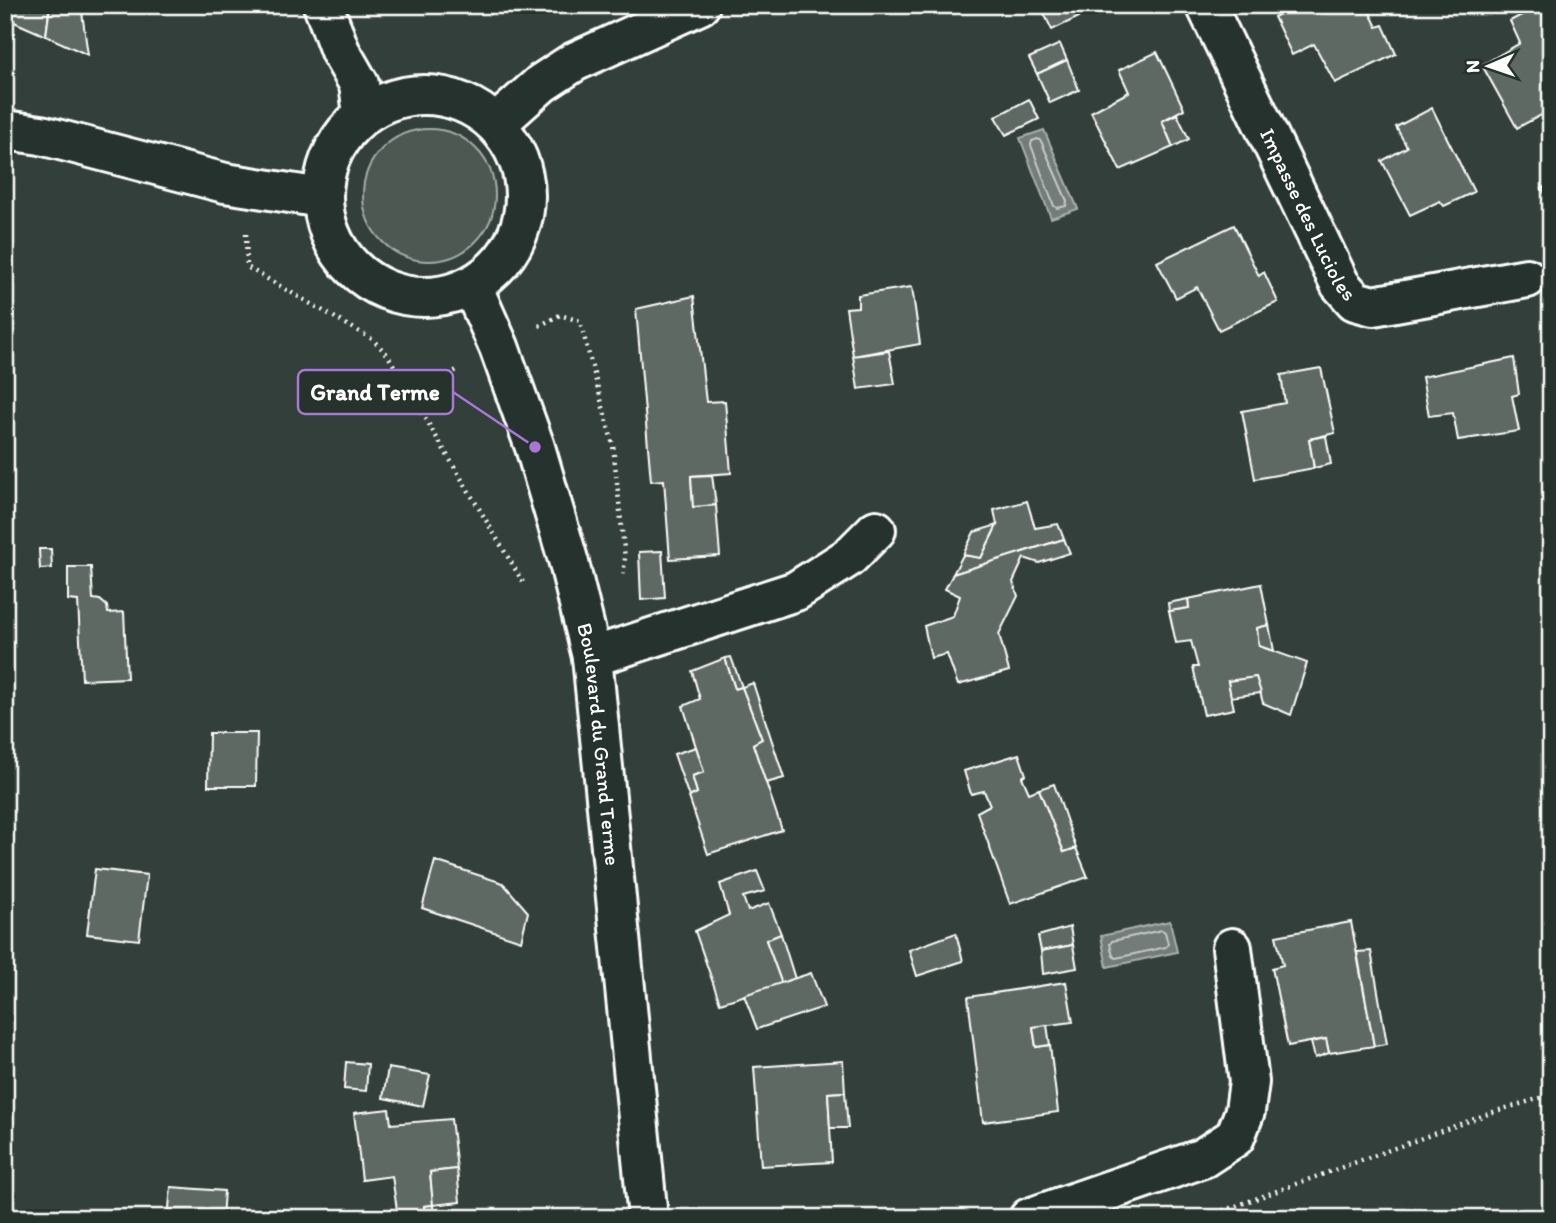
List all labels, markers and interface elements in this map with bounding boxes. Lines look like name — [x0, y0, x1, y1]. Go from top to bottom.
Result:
north arrow — [1454, 32, 1524, 102]
text: N — [1461, 60, 1484, 73]
street label: Impasse des Lucioles — [1255, 124, 1362, 306]
callout: Grand Terme — [298, 370, 453, 414]
text: Grand Terme — [310, 378, 440, 406]
street label: Boulevard du Grand Terme — [572, 620, 626, 867]

